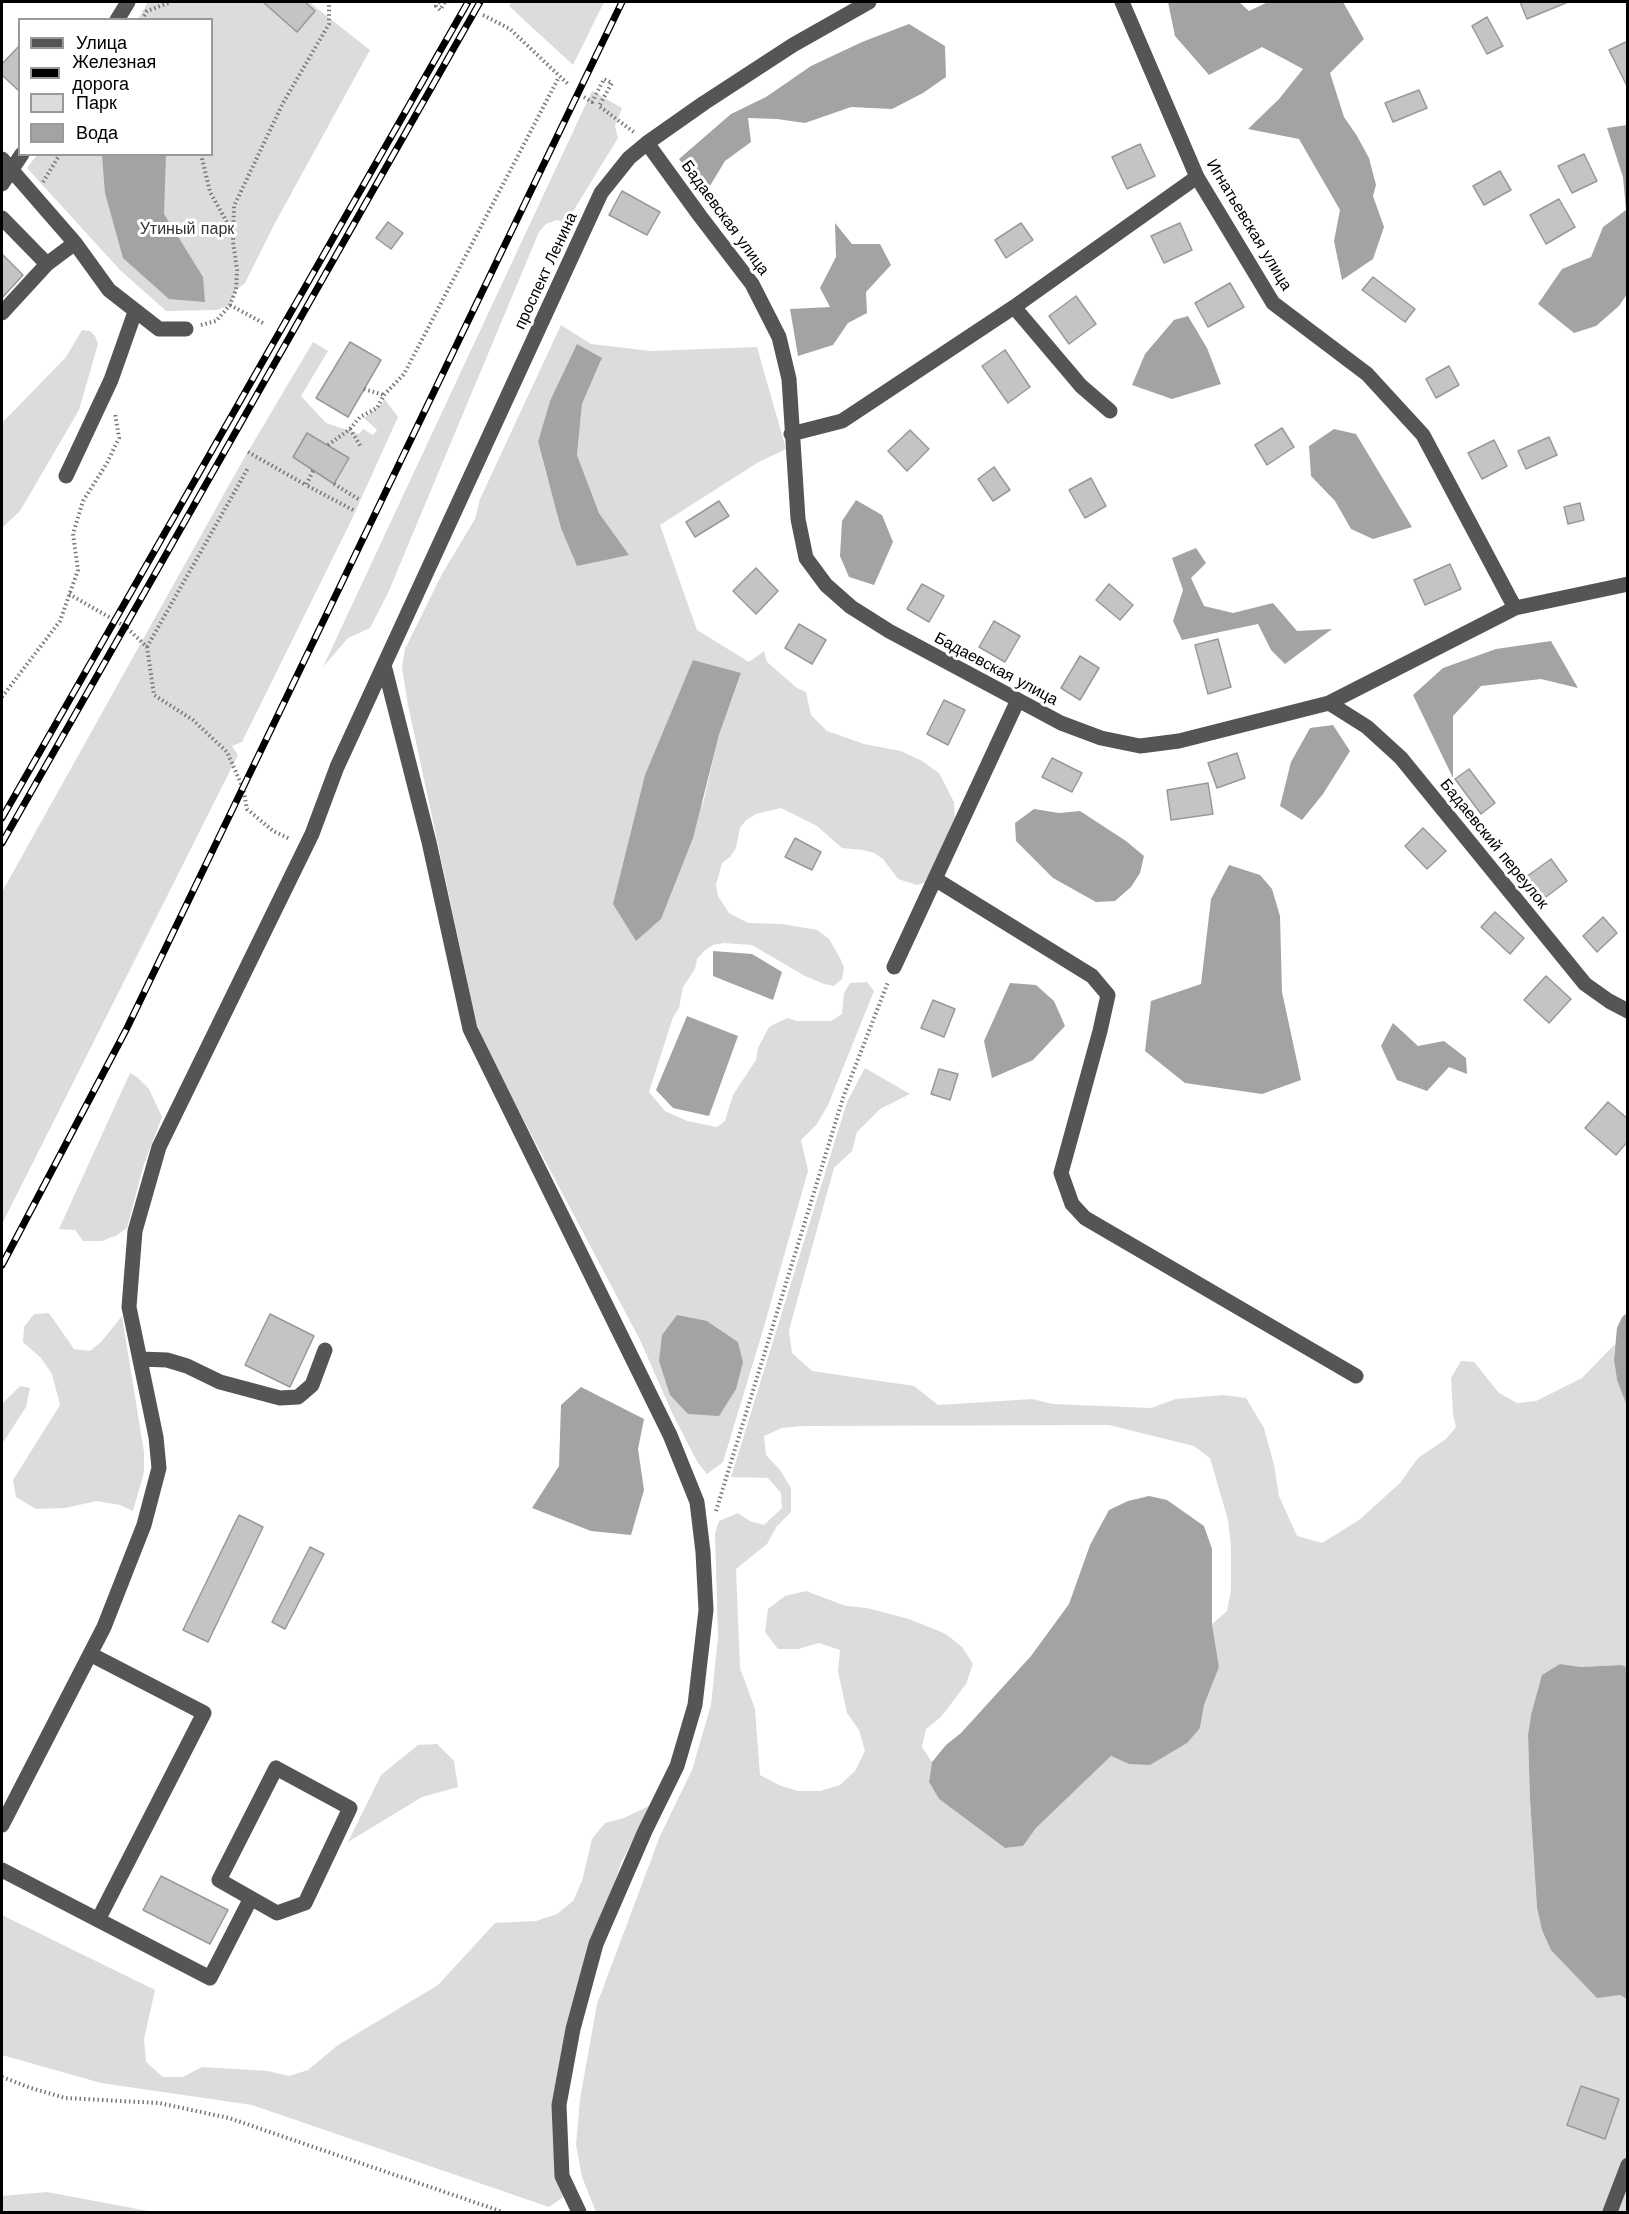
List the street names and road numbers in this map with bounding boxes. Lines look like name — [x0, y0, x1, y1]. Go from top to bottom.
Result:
street label: Игнатьевская улица — [1202, 156, 1296, 294]
street label: Бадаевская улица — [677, 157, 773, 279]
street label: проспект Ленина — [510, 209, 582, 333]
street label: Бадаевская улица — [931, 628, 1061, 710]
street label: Бадаевский переулок — [1436, 775, 1552, 913]

